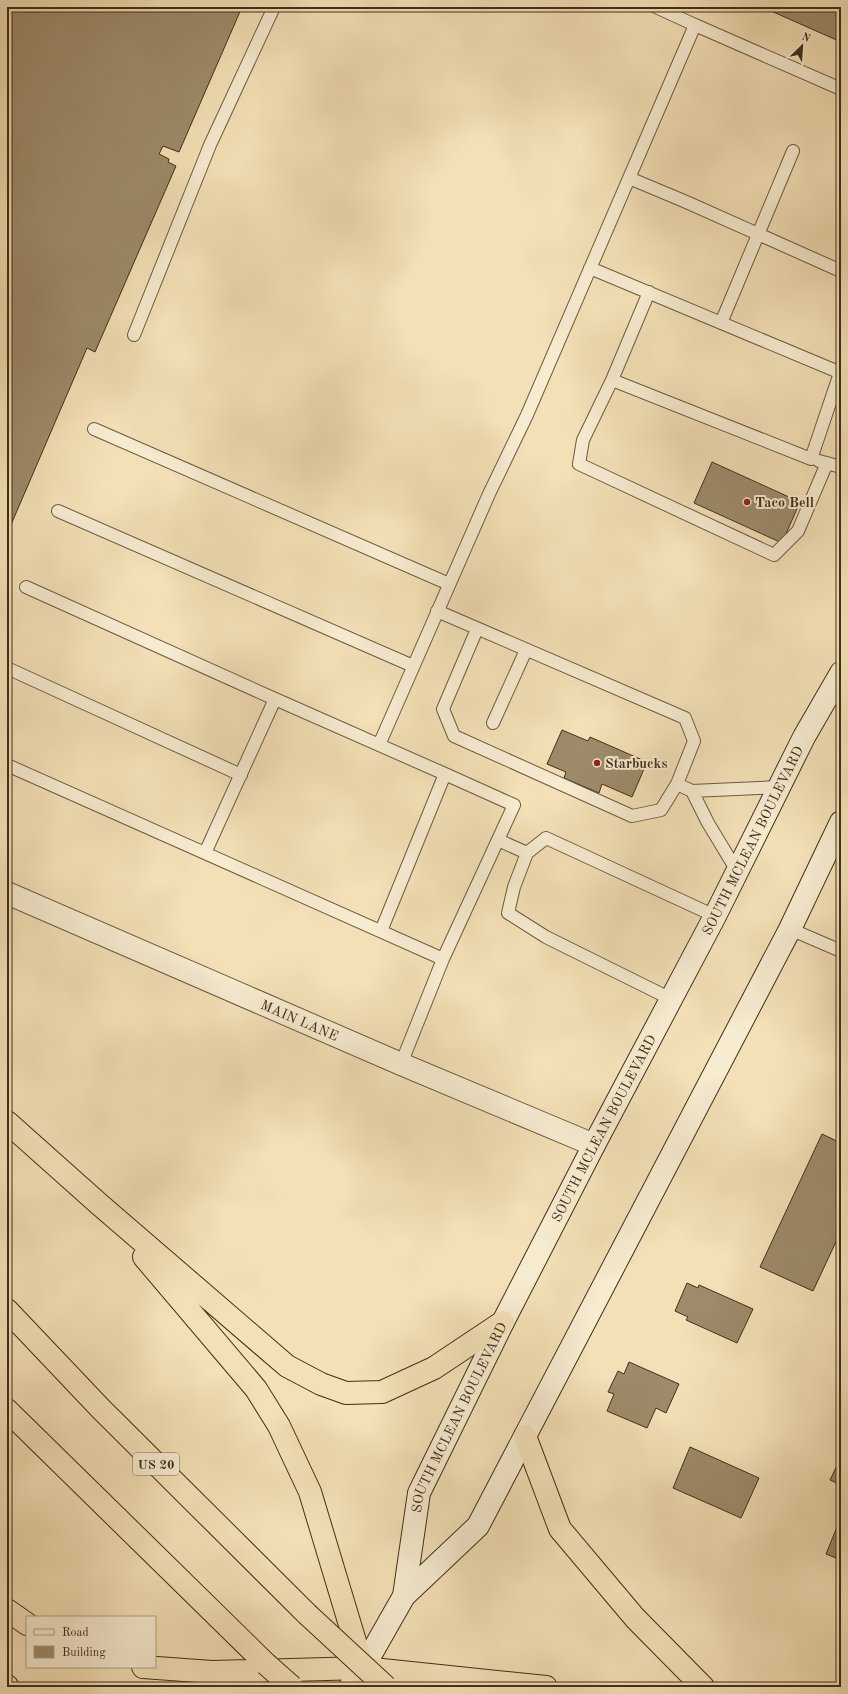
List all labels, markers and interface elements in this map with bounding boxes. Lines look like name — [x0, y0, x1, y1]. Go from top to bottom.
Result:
north arrow — [782, 26, 822, 66]
text: N — [799, 32, 812, 45]
place label: Taco Bell — [755, 496, 814, 510]
marker: Taco Bell — [742, 497, 752, 507]
street label: SOUTH MCLEAN BOULEVARD — [700, 744, 806, 938]
place label: Starbucks — [605, 757, 667, 771]
marker: Starbucks — [592, 758, 602, 768]
street label: MAIN LANE — [258, 998, 340, 1044]
street label: SOUTH MCLEAN BOULEVARD — [550, 1033, 659, 1224]
street label: SOUTH MCLEAN BOULEVARD — [410, 1320, 510, 1514]
road number: US 20 — [133, 1453, 179, 1475]
legend — [26, 1616, 156, 1668]
text: Road — [62, 1627, 89, 1639]
text: Building — [62, 1647, 106, 1659]

